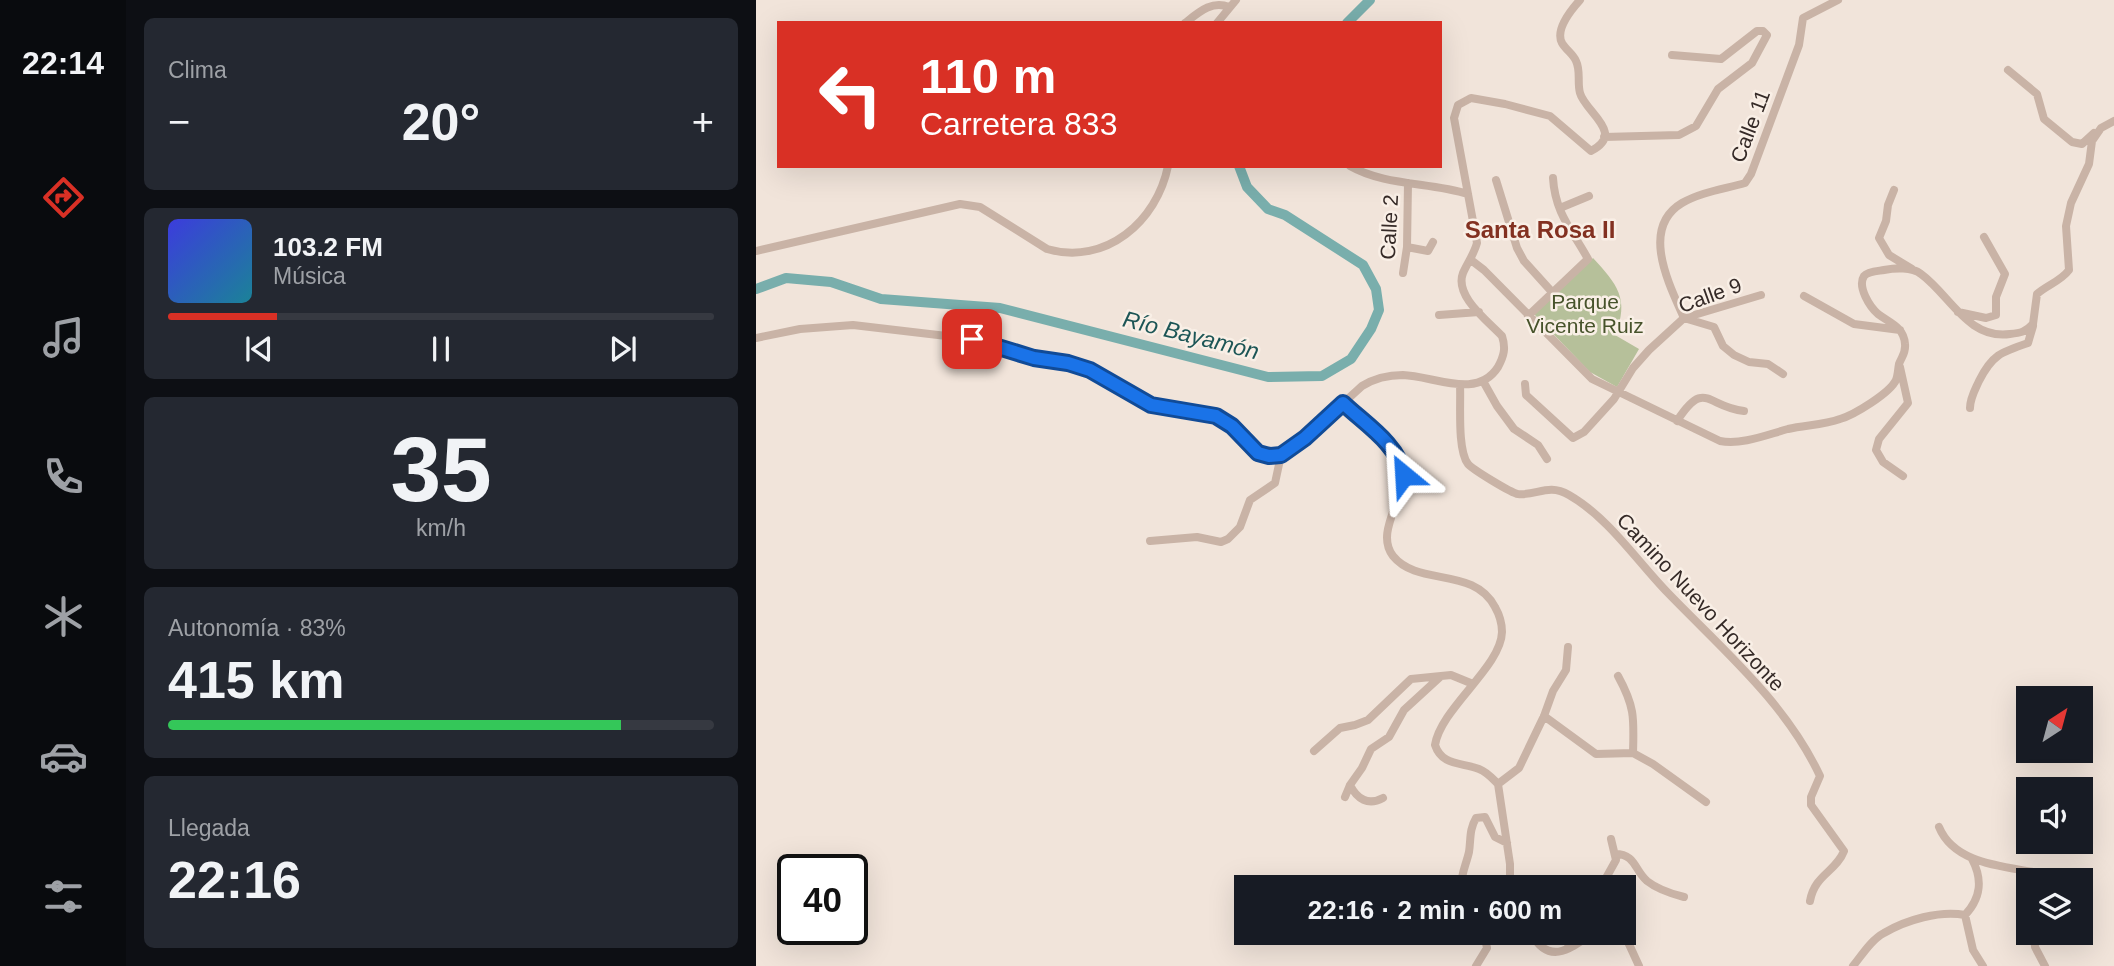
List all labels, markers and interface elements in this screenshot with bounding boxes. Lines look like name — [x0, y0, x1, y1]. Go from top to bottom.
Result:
text: 22:14 — [22, 45, 104, 81]
icon: left — [805, 49, 896, 140]
text: 110 m — [920, 49, 1056, 103]
text: Clima — [168, 57, 227, 83]
street label: Calle 11 — [1726, 87, 1774, 165]
text: 20° — [402, 93, 480, 151]
text: − — [168, 101, 190, 143]
text: + — [692, 101, 714, 143]
text: Carretera 833 — [920, 106, 1117, 142]
icon: directions — [39, 173, 88, 222]
street label: Calle 2 — [1376, 194, 1402, 260]
district label: Santa Rosa II — [1465, 216, 1615, 243]
text: 103.2 FM — [273, 232, 383, 262]
text: Música — [273, 263, 346, 289]
street label: Calle 9 — [1675, 273, 1745, 317]
park label: Parque Vicente Ruiz — [1526, 290, 1644, 337]
water label: Río Bayamón — [1120, 306, 1262, 364]
pin — [942, 309, 1002, 369]
icon: music — [39, 313, 88, 362]
icon: arrive — [953, 320, 991, 358]
icon: previous — [240, 330, 278, 368]
icon: pause — [422, 330, 460, 368]
icon: next — [604, 330, 642, 368]
text: 35 — [390, 419, 492, 520]
position arrow — [1367, 438, 1441, 512]
icon: phone — [39, 452, 88, 501]
street label: Camino Nuevo Horizonte — [1613, 508, 1789, 696]
text: km/h — [416, 515, 466, 541]
icon: climate — [39, 592, 88, 641]
text: Autonomía · 83% — [168, 615, 346, 641]
text: 415 km — [168, 651, 344, 709]
north arrow — [2016, 686, 2093, 763]
map controls — [2016, 686, 2093, 945]
icon: car — [39, 732, 88, 781]
button: sound — [2016, 777, 2093, 854]
text: Llegada — [168, 815, 250, 841]
text: 22:16 — [168, 851, 301, 909]
speed limit sign: 40 — [777, 854, 868, 945]
button: layers — [2016, 868, 2093, 945]
icon: filters — [39, 872, 88, 921]
text: 22:16 · 2 min · 600 m — [1308, 895, 1562, 925]

